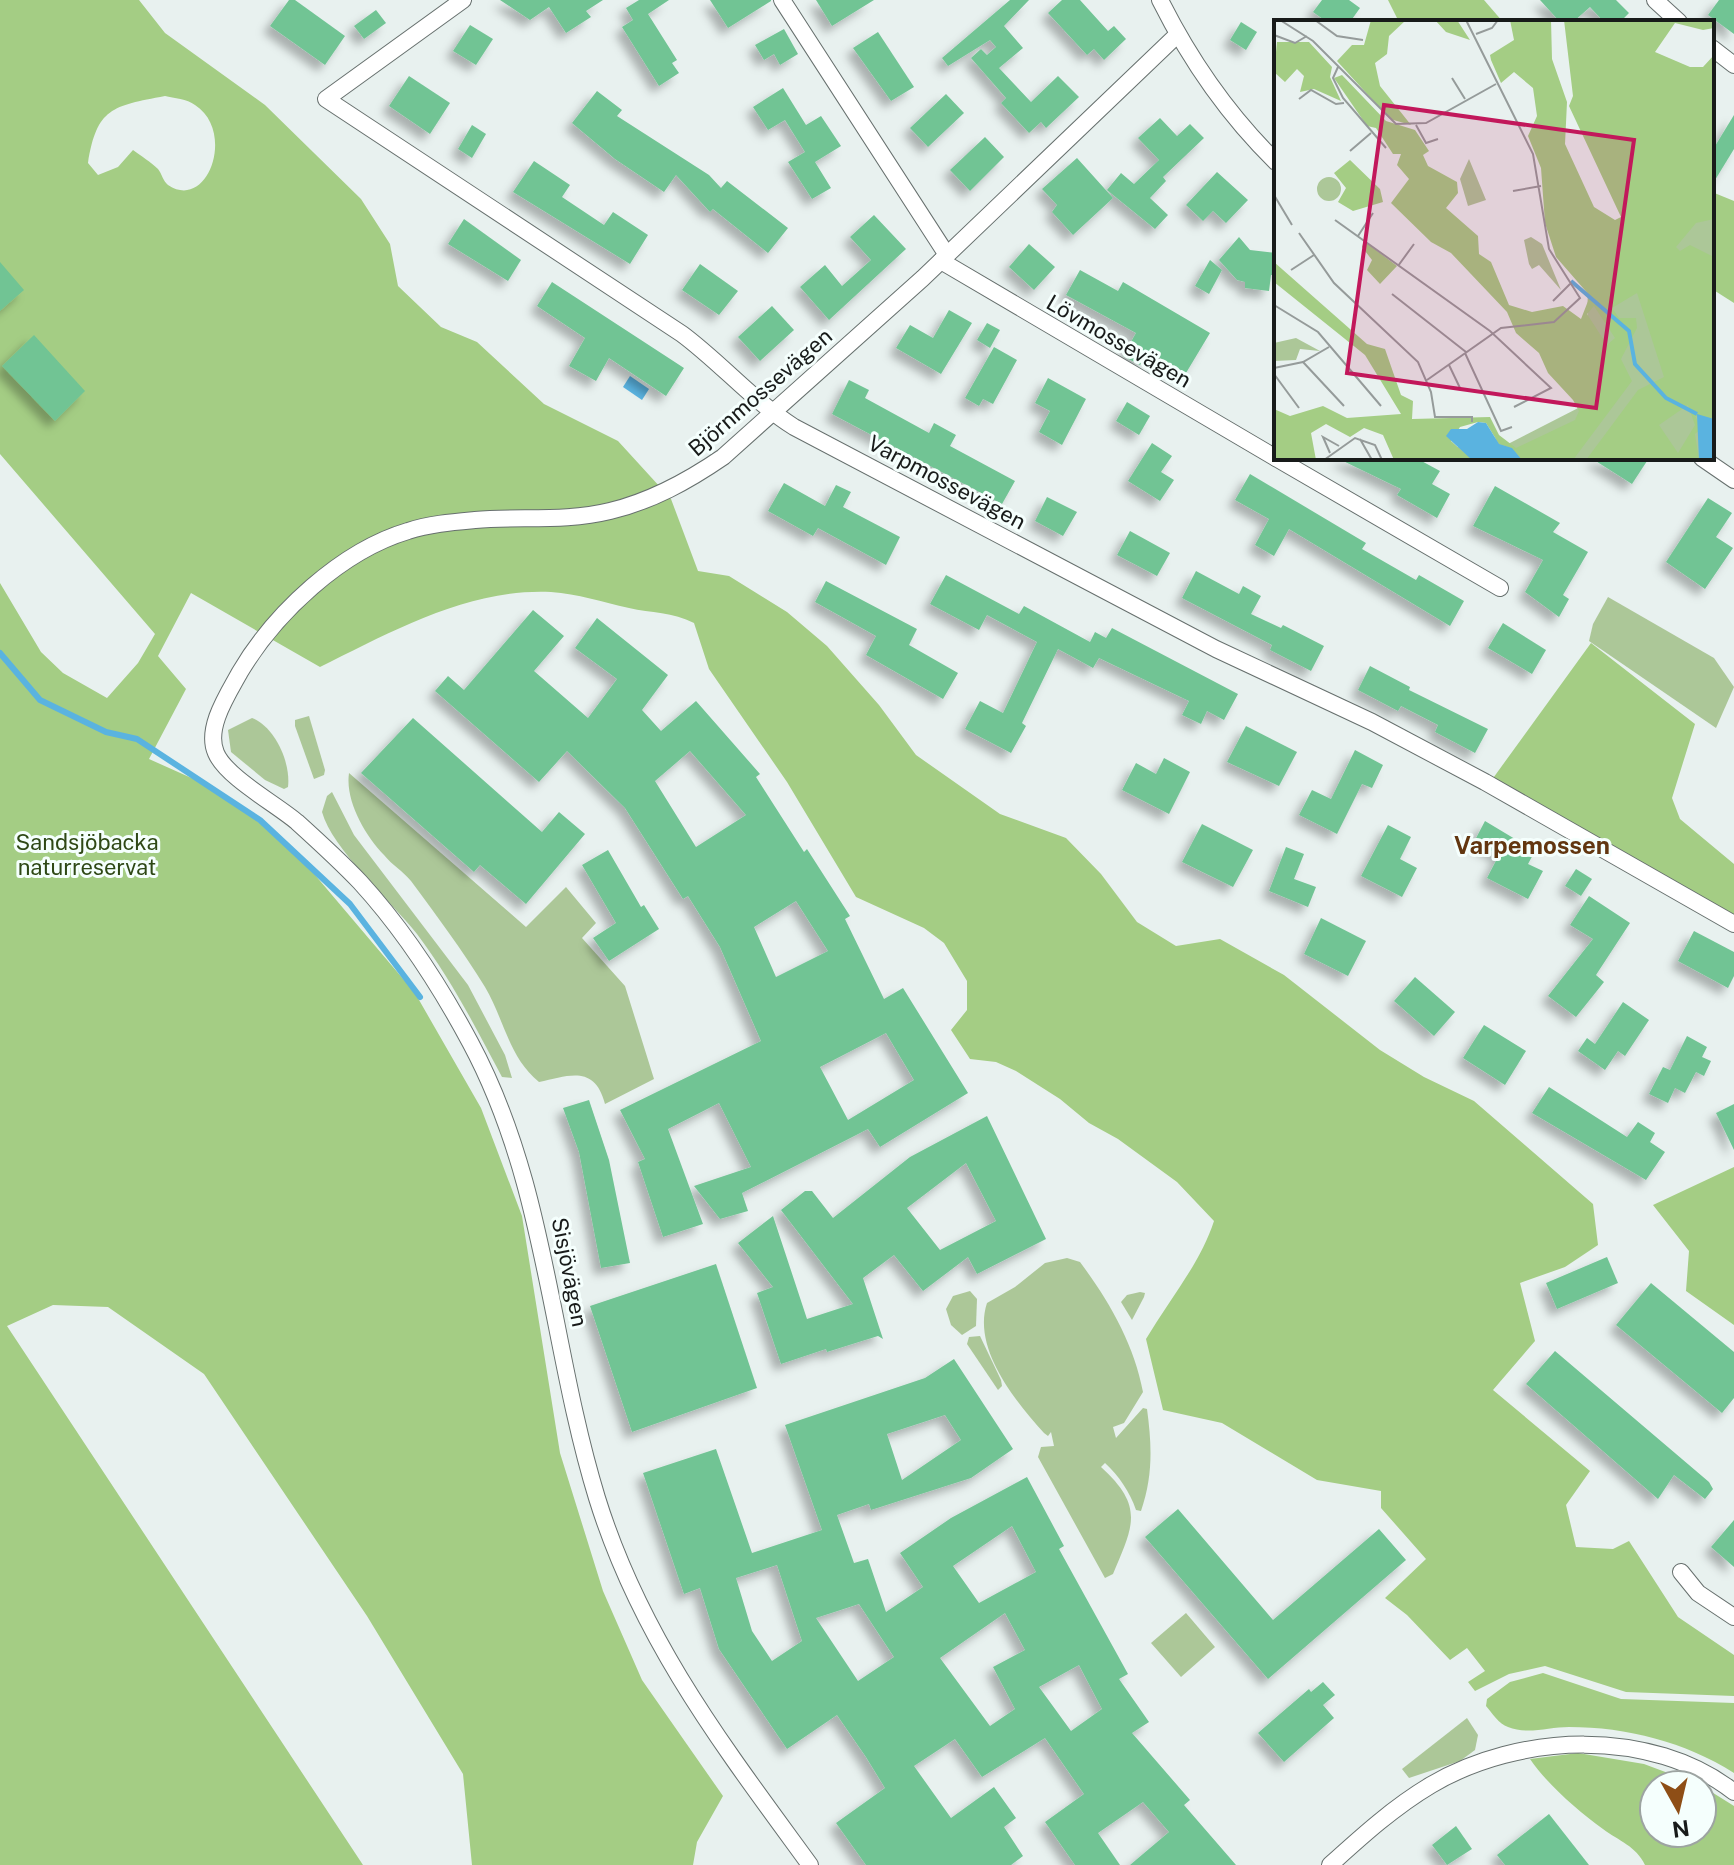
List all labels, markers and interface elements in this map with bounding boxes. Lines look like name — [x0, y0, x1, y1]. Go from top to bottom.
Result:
inset map — [1274, 20, 1714, 460]
street label: Lövmossevägen — [1042, 289, 1196, 393]
street label: Björnmossevägen — [683, 323, 837, 461]
street label: Varpmossevägen — [864, 429, 1030, 535]
park label: Sandsjöbacka naturreservat — [15, 829, 159, 880]
district label: Varpemossen — [1454, 831, 1610, 859]
street label: Sisjövägen — [547, 1215, 593, 1329]
north arrow — [1638, 1769, 1718, 1849]
text: N — [1670, 1815, 1691, 1843]

